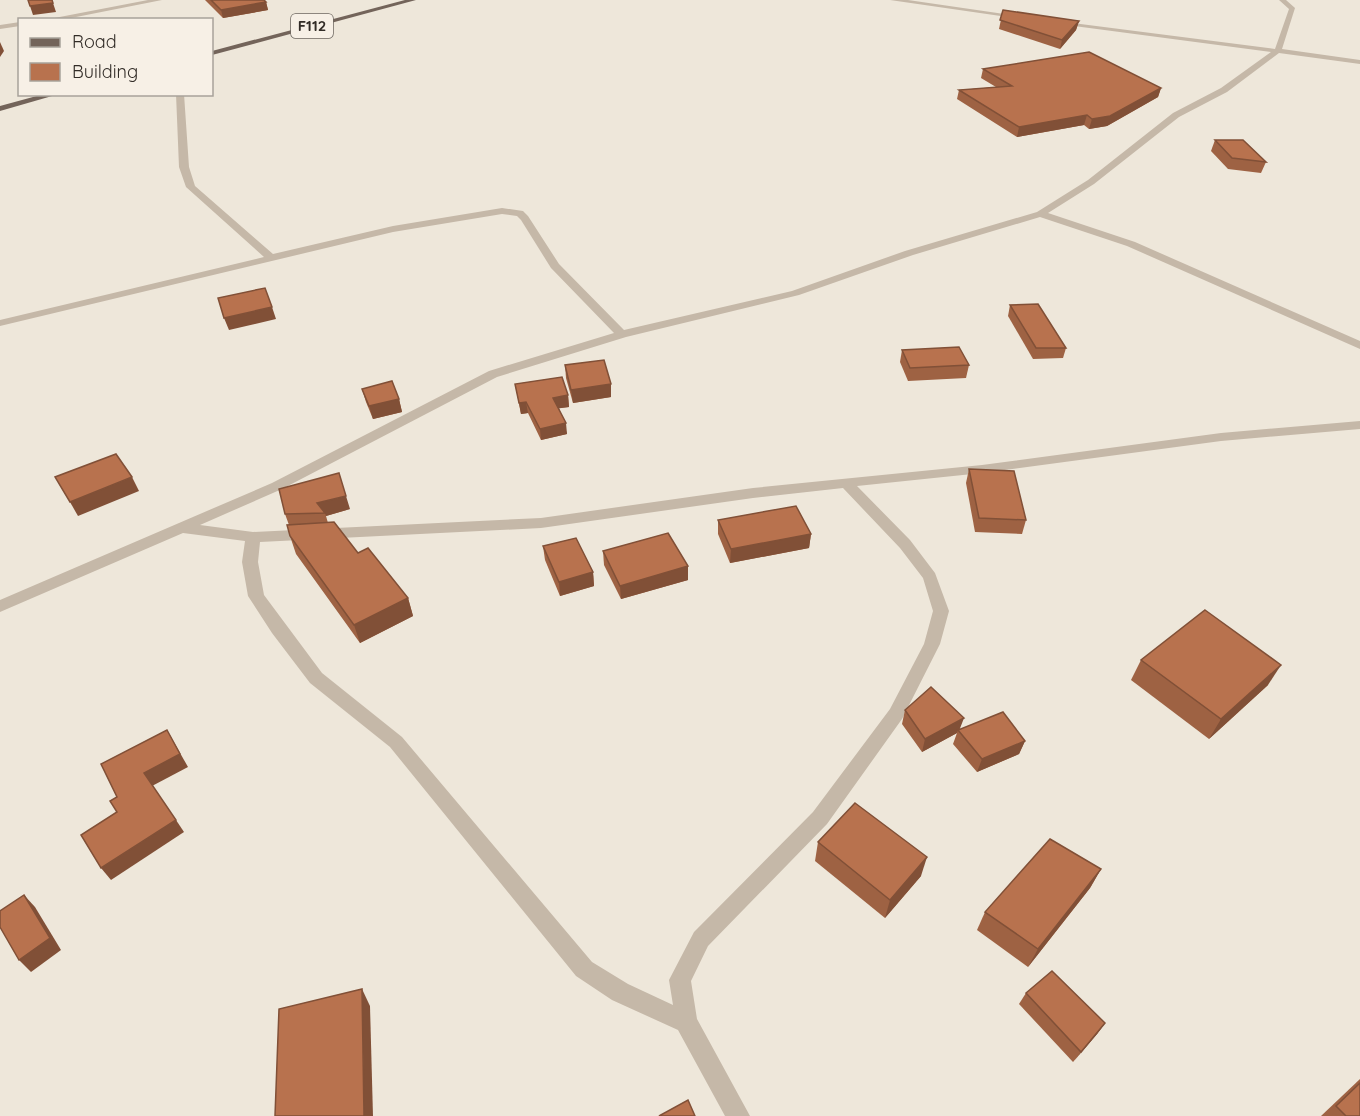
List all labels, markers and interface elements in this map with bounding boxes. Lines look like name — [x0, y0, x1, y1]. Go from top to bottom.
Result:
road number: F112 — [291, 14, 333, 38]
legend — [18, 18, 213, 96]
text: Road — [72, 30, 117, 53]
text: Building — [72, 60, 138, 83]

